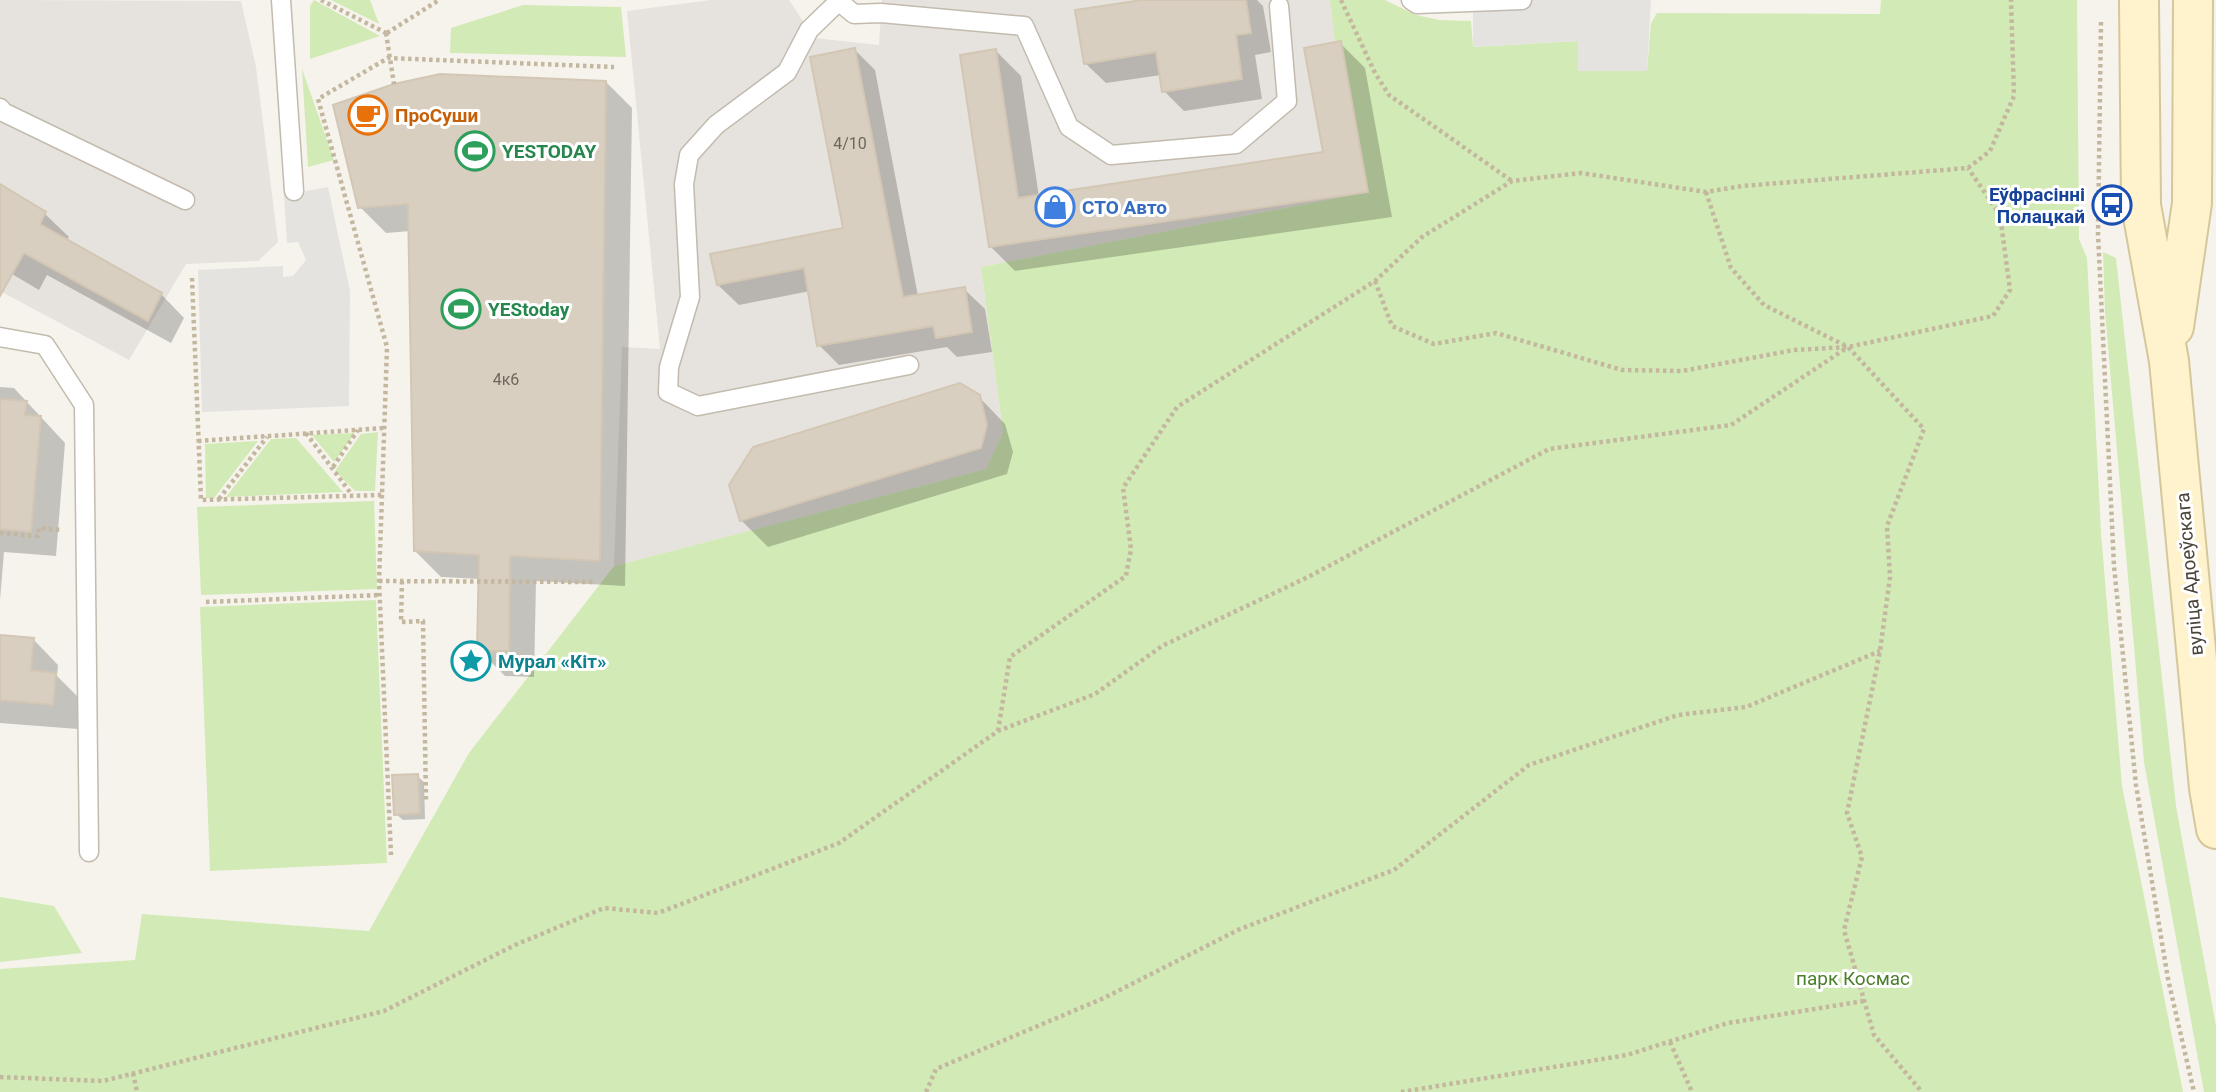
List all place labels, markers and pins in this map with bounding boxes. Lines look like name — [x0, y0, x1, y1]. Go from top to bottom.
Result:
cafe icon: ПроСуши — [347, 94, 389, 136]
place label: ПроСуши — [395, 104, 478, 127]
sports icon: YESTODAY — [454, 130, 496, 172]
place label: YESTODAY — [502, 140, 596, 163]
place label: Еўфрасінні Полацкай — [1989, 183, 2085, 228]
bus stop icon: Еўфрасінні Полацкай — [2091, 184, 2133, 226]
shop icon: СТО Авто — [1034, 186, 1076, 228]
place label: СТО Авто — [1082, 196, 1167, 219]
sports icon: YEStoday — [440, 288, 482, 330]
place label: YEStoday — [488, 298, 570, 321]
place icon: Мурал «Кіт» — [450, 640, 492, 682]
place label: Мурал «Кіт» — [498, 650, 607, 673]

